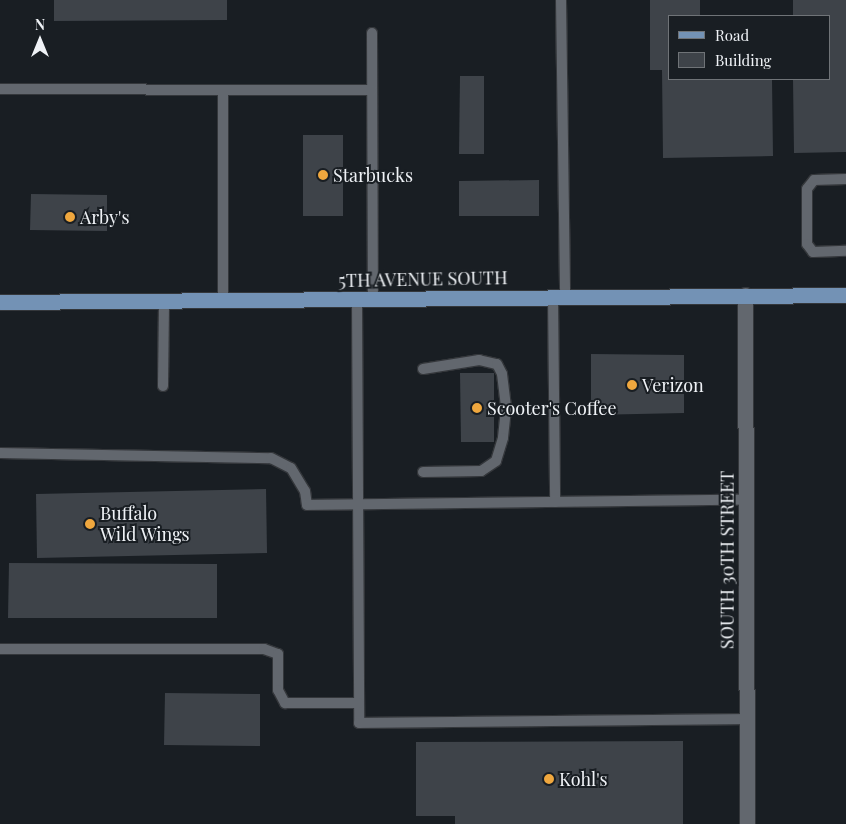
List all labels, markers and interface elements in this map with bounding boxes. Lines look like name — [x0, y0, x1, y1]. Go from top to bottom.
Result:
north arrow — [15, 15, 65, 65]
text: N — [35, 15, 45, 34]
legend — [668, 15, 831, 80]
text: Road — [715, 25, 749, 45]
text: Building — [715, 50, 771, 70]
place label: Starbucks — [333, 164, 413, 186]
marker: Starbucks — [317, 169, 329, 181]
place label: Arby's — [80, 206, 129, 228]
marker: Arby's — [64, 211, 76, 223]
street label: 5TH AVENUE SOUTH — [338, 267, 508, 291]
place label: Verizon — [642, 374, 704, 396]
marker: Verizon — [626, 379, 638, 391]
place label: Scooter's Coffee — [487, 397, 617, 419]
marker: Scooter's Coffee — [471, 402, 483, 414]
street label: SOUTH 30TH STREET — [716, 471, 738, 649]
place label: Buffalo Wild Wings — [100, 503, 190, 546]
marker: Buffalo Wild Wings — [84, 518, 96, 530]
place label: Kohl's — [559, 768, 608, 790]
marker: Kohl's — [543, 773, 555, 785]

